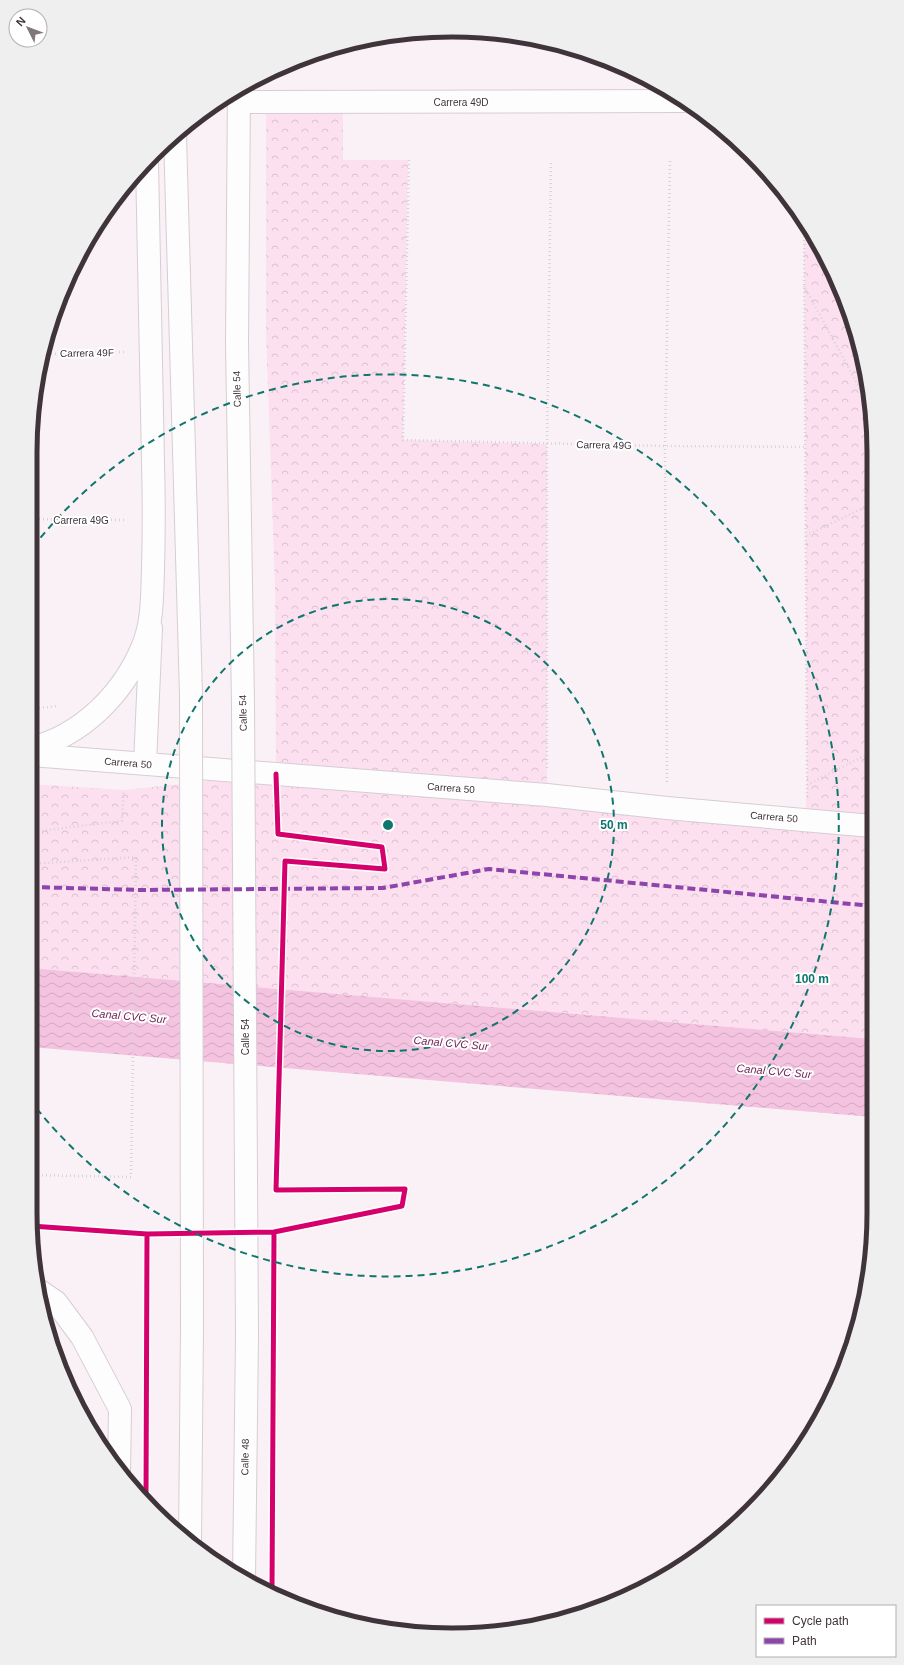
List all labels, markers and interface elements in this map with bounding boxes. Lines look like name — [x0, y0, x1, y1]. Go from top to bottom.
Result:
north arrow — [8, 8, 48, 48]
text: N — [13, 14, 28, 28]
street label: Carrera 49D — [433, 97, 489, 108]
street label: Carrera 49F — [60, 347, 114, 359]
street label: Calle 54 — [231, 370, 243, 407]
street label: Carrera 49G — [576, 439, 632, 451]
street label: Carrera 49G — [53, 515, 109, 526]
street label: Calle 54 — [237, 694, 249, 731]
street label: Carrera 50 — [104, 755, 153, 771]
street label: Carrera 50 — [427, 781, 476, 795]
street label: Carrera 50 — [750, 809, 799, 825]
centre of rings — [381, 818, 395, 832]
text: 50 m — [600, 818, 628, 832]
text: 100 m — [795, 972, 829, 986]
water label: Canal CVC Sur — [91, 1007, 168, 1025]
street label: Calle 54 — [240, 1018, 251, 1055]
water label: Canal CVC Sur — [413, 1034, 490, 1052]
water label: Canal CVC Sur — [736, 1062, 813, 1080]
street label: Calle 48 — [239, 1438, 251, 1475]
legend — [756, 1605, 896, 1657]
text: Cycle path — [792, 1614, 849, 1628]
text: Path — [792, 1634, 817, 1648]

